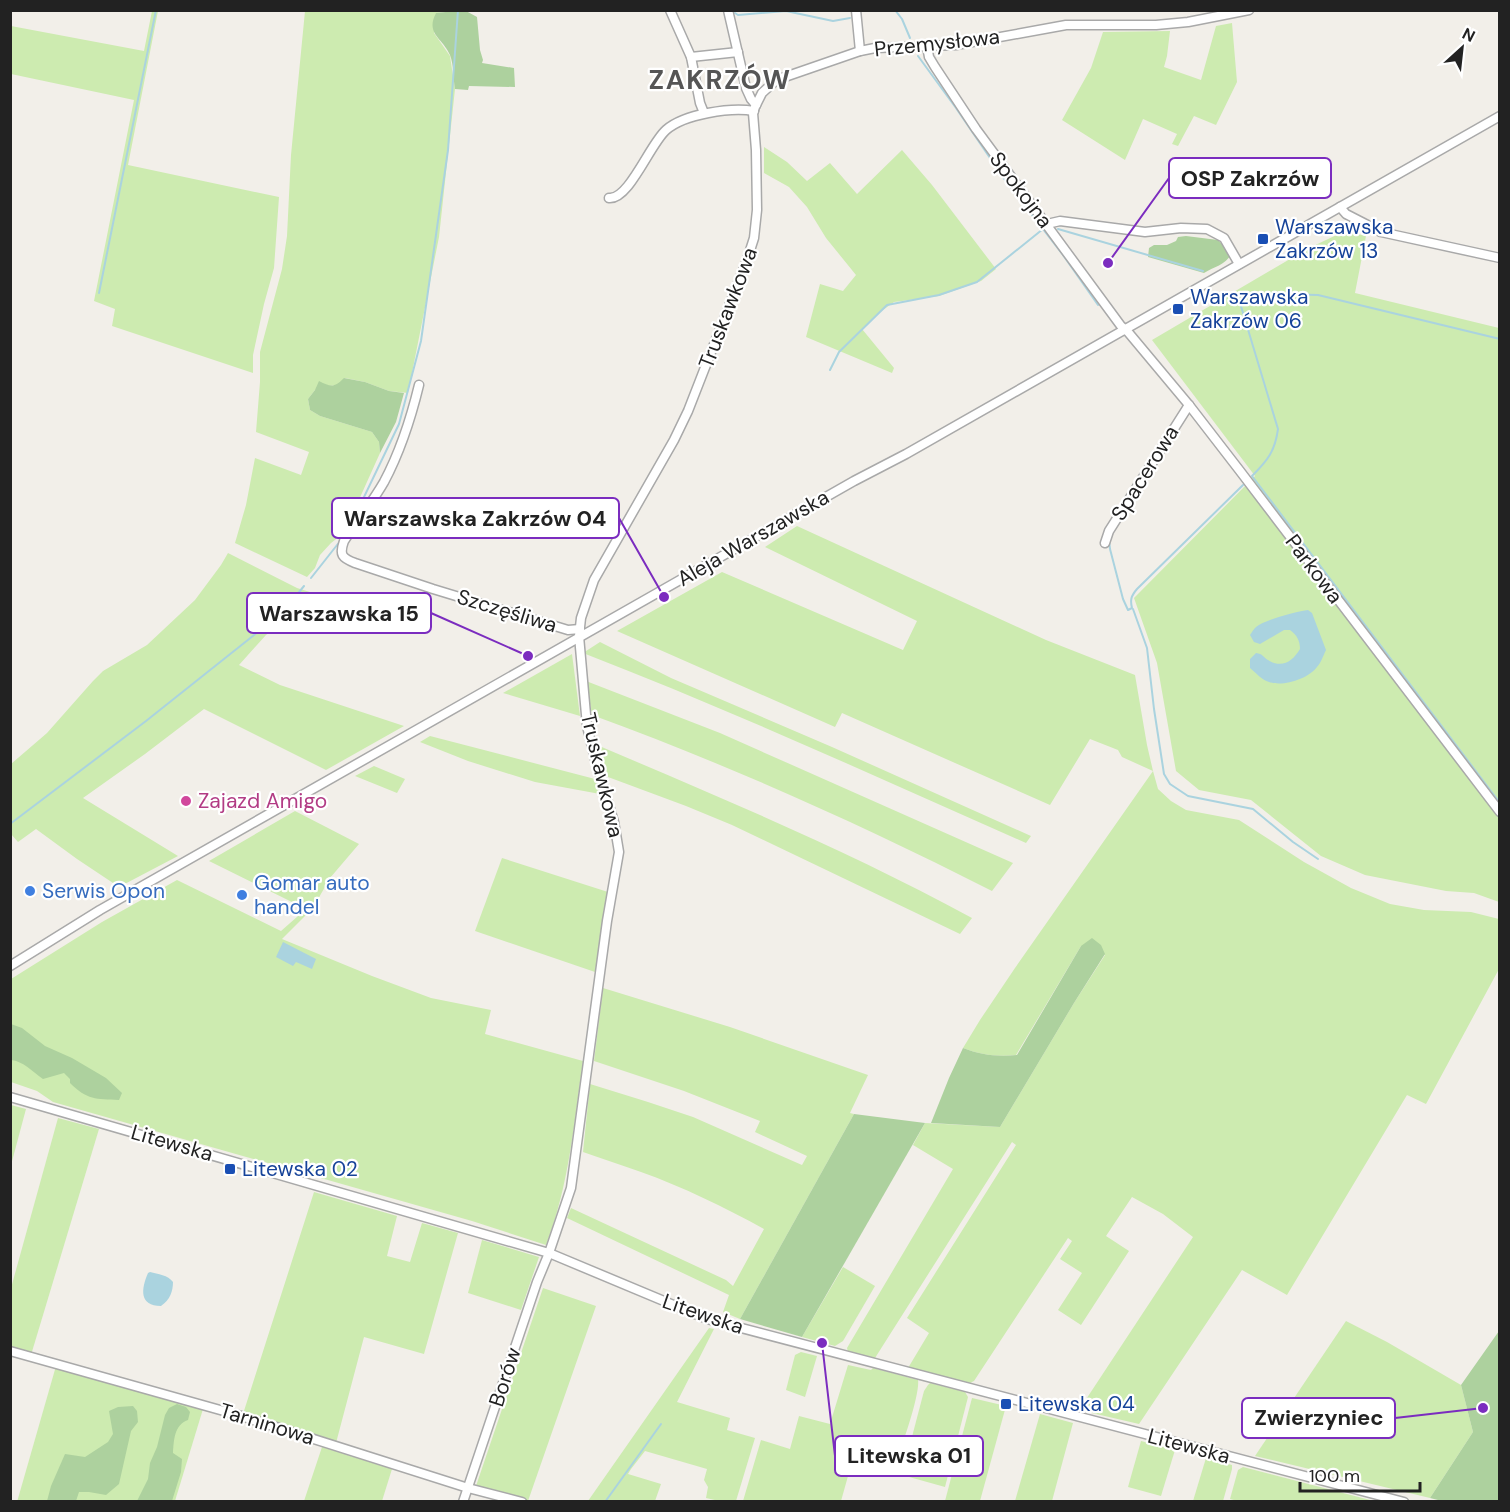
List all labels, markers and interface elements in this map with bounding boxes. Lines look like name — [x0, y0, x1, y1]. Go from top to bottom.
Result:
north arrow — [1432, 18, 1492, 78]
street label: Przemysłowa — [873, 22, 1001, 64]
text: N — [1459, 23, 1479, 47]
district label: ZAKRZÓW — [649, 62, 791, 97]
street label: Spokojna — [983, 146, 1059, 234]
callout: OSP Zakrzów — [1169, 158, 1331, 198]
text: OSP Zakrzów — [1181, 164, 1319, 193]
place label: Warszawska Zakrzów 13 — [1275, 213, 1393, 265]
marker: Warszawska Zakrzów 13 — [1256, 232, 1270, 246]
street label: Truskawkowa — [692, 243, 764, 373]
place label: Warszawska Zakrzów 06 — [1190, 283, 1308, 335]
marker: Warszawska Zakrzów 06 — [1171, 302, 1185, 316]
street label: Spacerowa — [1105, 420, 1185, 526]
street label: Aleja Warszawska — [672, 483, 834, 593]
callout: Warszawska Zakrzów 04 — [332, 498, 619, 538]
text: Warszawska Zakrzów 04 — [344, 504, 606, 533]
street label: Parkowa — [1279, 529, 1349, 609]
street label: Szczęśliwa — [454, 583, 560, 639]
callout: Warszawska 15 — [247, 593, 431, 633]
text: Warszawska 15 — [259, 599, 419, 628]
street label: Truskawkowa — [574, 710, 630, 840]
place label: Zajazd Amigo — [198, 787, 327, 815]
marker: Zajazd Amigo — [179, 794, 193, 808]
place label: Gomar auto handel — [254, 869, 370, 921]
place label: Serwis Opon — [42, 877, 165, 905]
marker: Serwis Opon — [23, 884, 37, 898]
marker: Gomar auto handel — [235, 888, 249, 902]
street label: Litewska — [128, 1118, 216, 1168]
place label: Litewska 02 — [242, 1155, 358, 1183]
marker: Litewska 02 — [223, 1162, 237, 1176]
street label: Litewska — [659, 1287, 747, 1341]
street label: Borów — [482, 1344, 528, 1410]
place label: Litewska 04 — [1018, 1390, 1135, 1418]
street label: Tarninowa — [216, 1396, 318, 1452]
marker: Litewska 04 — [999, 1397, 1013, 1411]
callout: Zwierzyniec — [1242, 1398, 1395, 1438]
text: Zwierzyniec — [1254, 1403, 1384, 1432]
street label: Litewska — [1145, 1422, 1233, 1470]
callout: Litewska 01 — [835, 1436, 983, 1476]
text: Litewska 01 — [847, 1441, 971, 1470]
scale bar — [1300, 1455, 1420, 1493]
text: 100 m — [1309, 1464, 1360, 1488]

